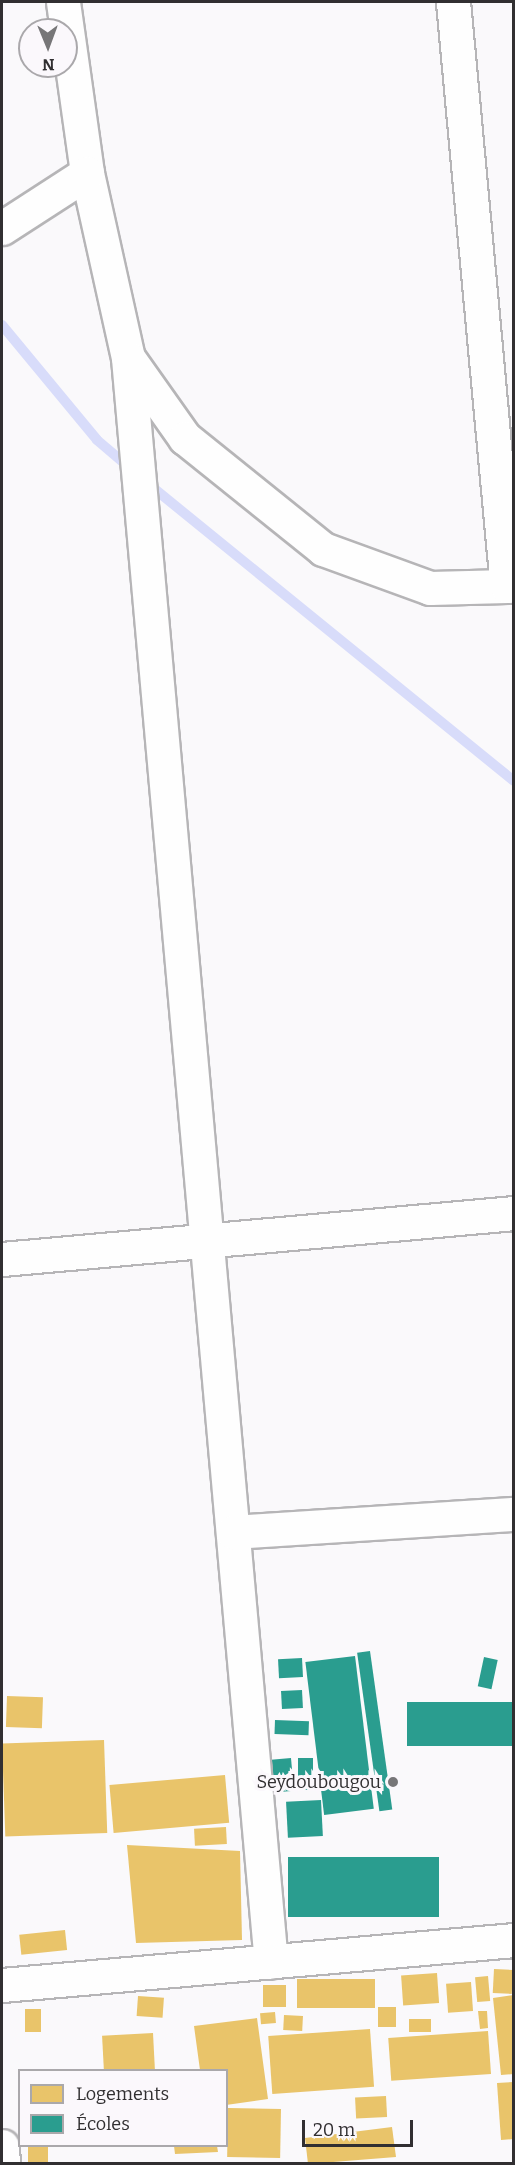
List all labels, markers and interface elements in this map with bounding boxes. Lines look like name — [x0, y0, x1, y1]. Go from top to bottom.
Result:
north arrow — [18, 18, 78, 78]
text: N — [42, 55, 55, 74]
place label: Seydoubougou — [256, 1771, 381, 1793]
marker: Seydoubougou — [386, 1775, 400, 1789]
legend — [18, 2069, 228, 2147]
text: Logements — [76, 2083, 169, 2105]
scale bar — [305, 2108, 416, 2146]
text: Écoles — [76, 2113, 130, 2135]
text: 20 m — [313, 2119, 355, 2141]

